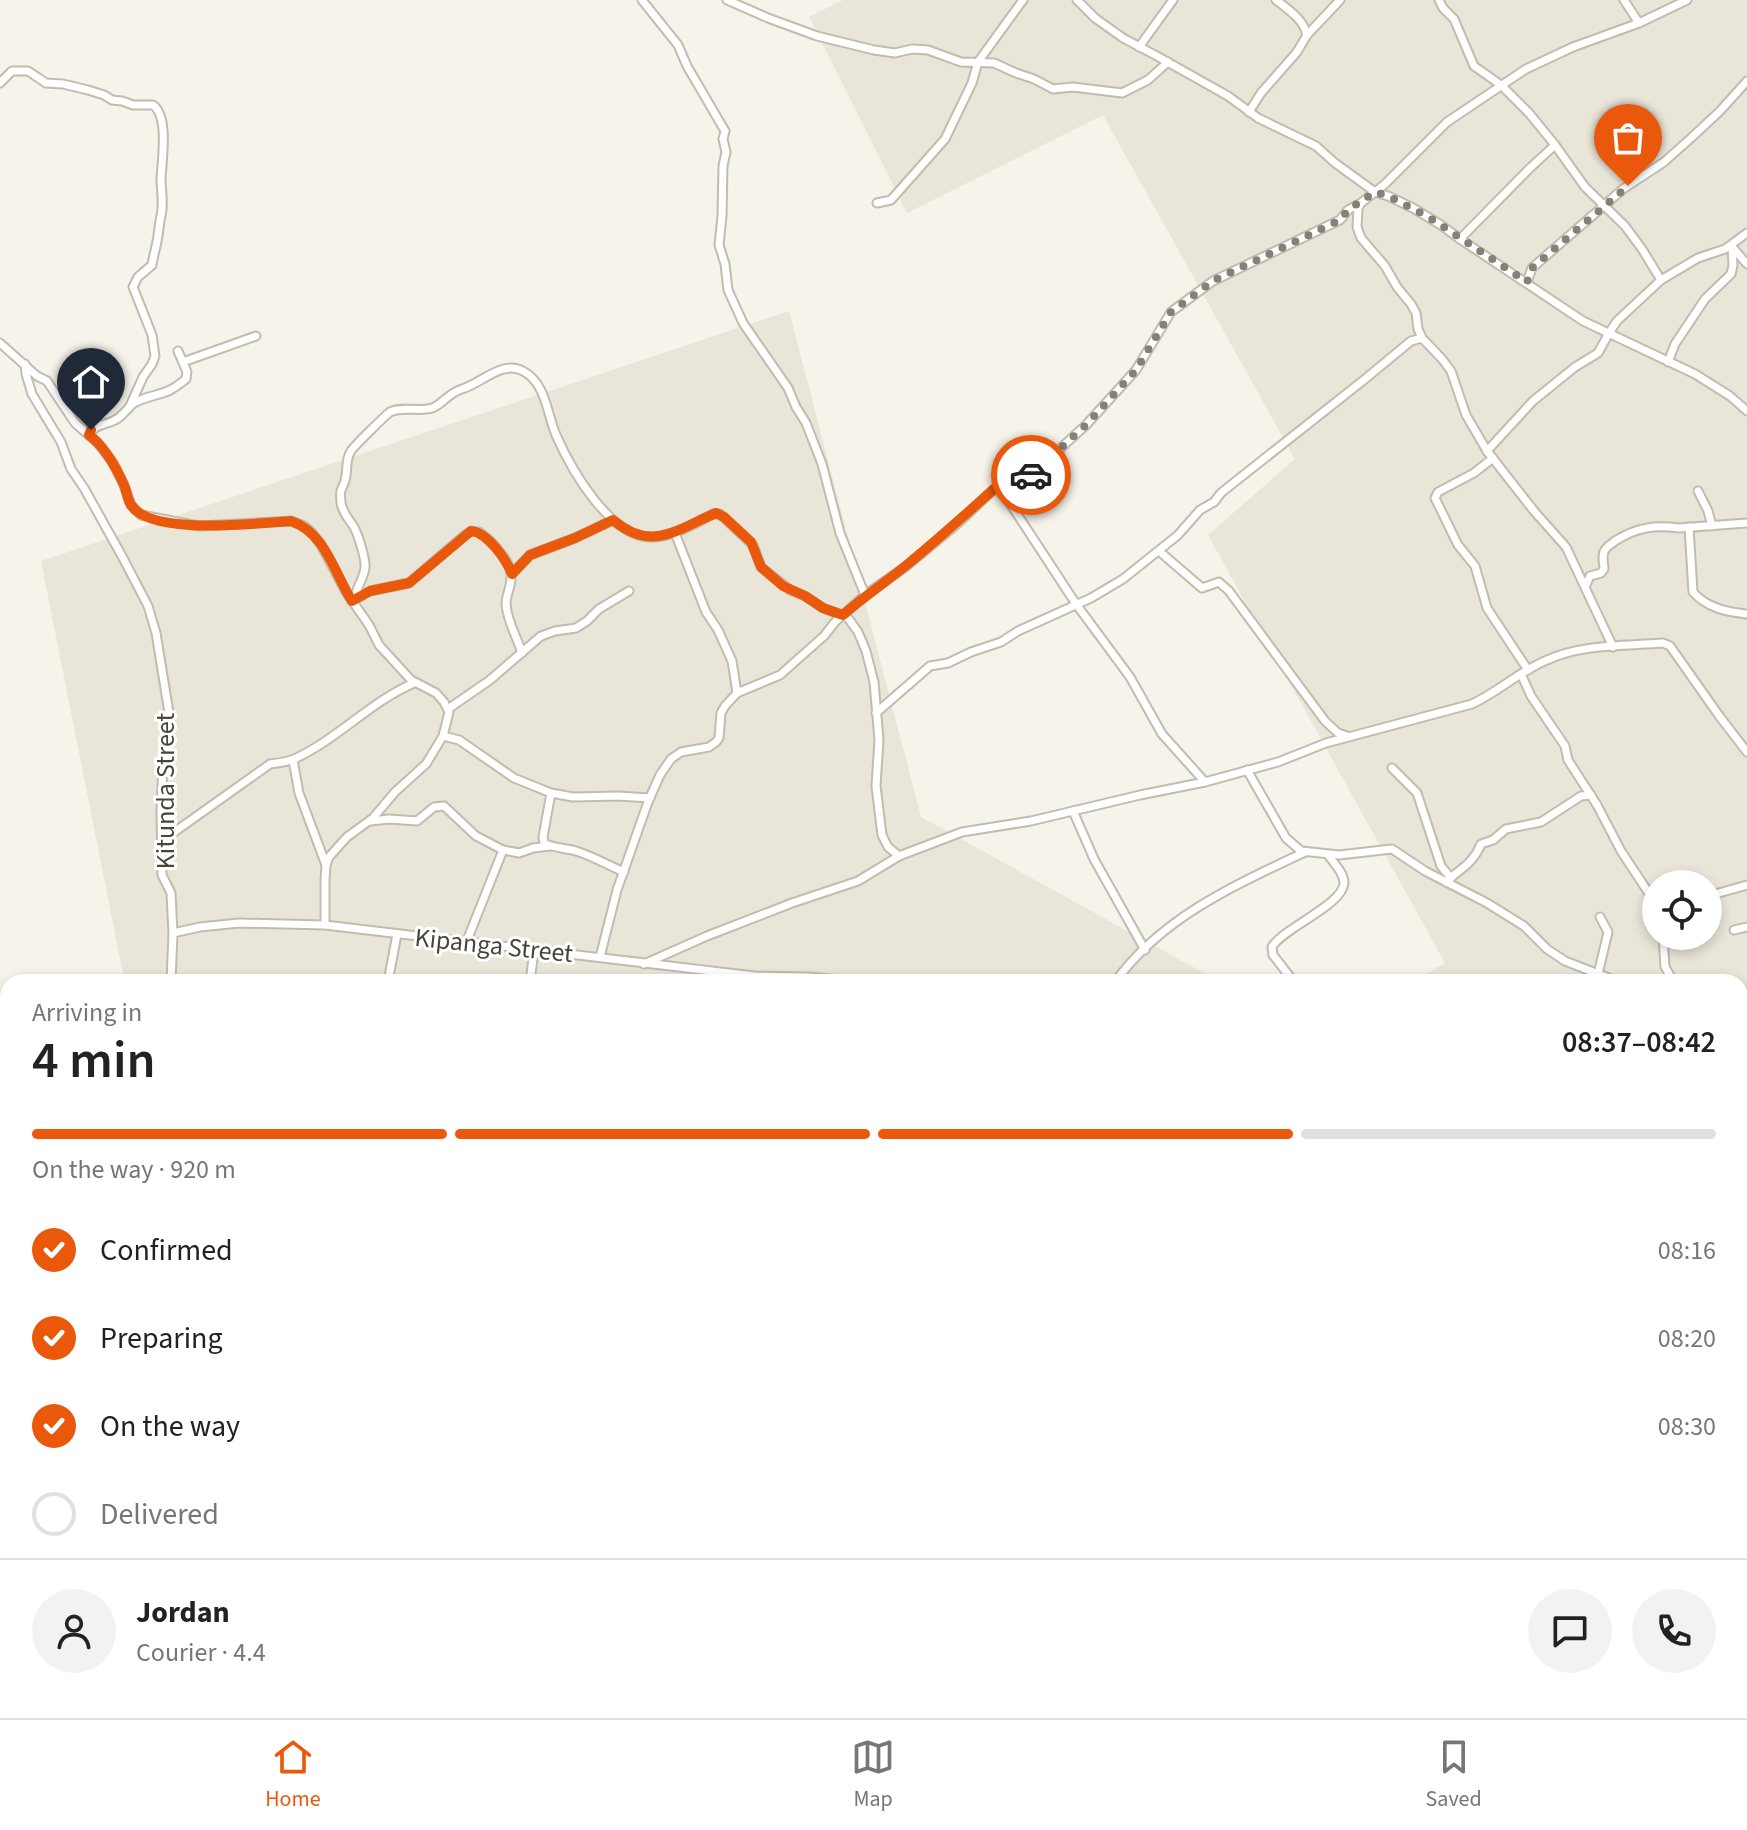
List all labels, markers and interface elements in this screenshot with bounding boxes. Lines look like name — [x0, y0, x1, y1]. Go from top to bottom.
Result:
pin — [1594, 104, 1662, 186]
icon: bag — [1606, 116, 1650, 160]
pin — [57, 348, 125, 430]
icon: home — [69, 360, 113, 404]
courier — [991, 435, 1071, 515]
icon: car — [1009, 453, 1053, 497]
street label: Kitunda Street — [147, 713, 184, 869]
map controls — [1642, 870, 1722, 950]
button: locate — [1642, 870, 1722, 950]
street label: Kipanga Street — [413, 919, 575, 972]
text: Arriving in — [32, 994, 142, 1031]
text: 08:37–08:42 — [1562, 1021, 1716, 1064]
text: 4 min — [32, 1024, 156, 1098]
text: On the way · 920 m — [32, 1151, 236, 1188]
icon: check — [32, 1228, 76, 1272]
text: Confirmed — [100, 1229, 233, 1272]
text: 08:16 — [1658, 1232, 1716, 1269]
icon: check — [32, 1316, 76, 1360]
text: Preparing — [100, 1317, 223, 1360]
text: 08:20 — [1658, 1320, 1716, 1357]
icon: check — [32, 1404, 76, 1448]
text: On the way — [100, 1405, 240, 1448]
text: 08:30 — [1658, 1408, 1716, 1445]
text: Delivered — [100, 1493, 219, 1536]
button: person — [32, 1589, 116, 1673]
button: chat — [1528, 1589, 1612, 1673]
button: phone — [1632, 1589, 1716, 1673]
text: Jordan — [136, 1591, 230, 1634]
text: Courier · 4.4 — [136, 1634, 266, 1671]
tab: Home — [265, 1735, 321, 1815]
tab: Map — [851, 1735, 895, 1815]
tab: Saved — [1426, 1735, 1482, 1815]

